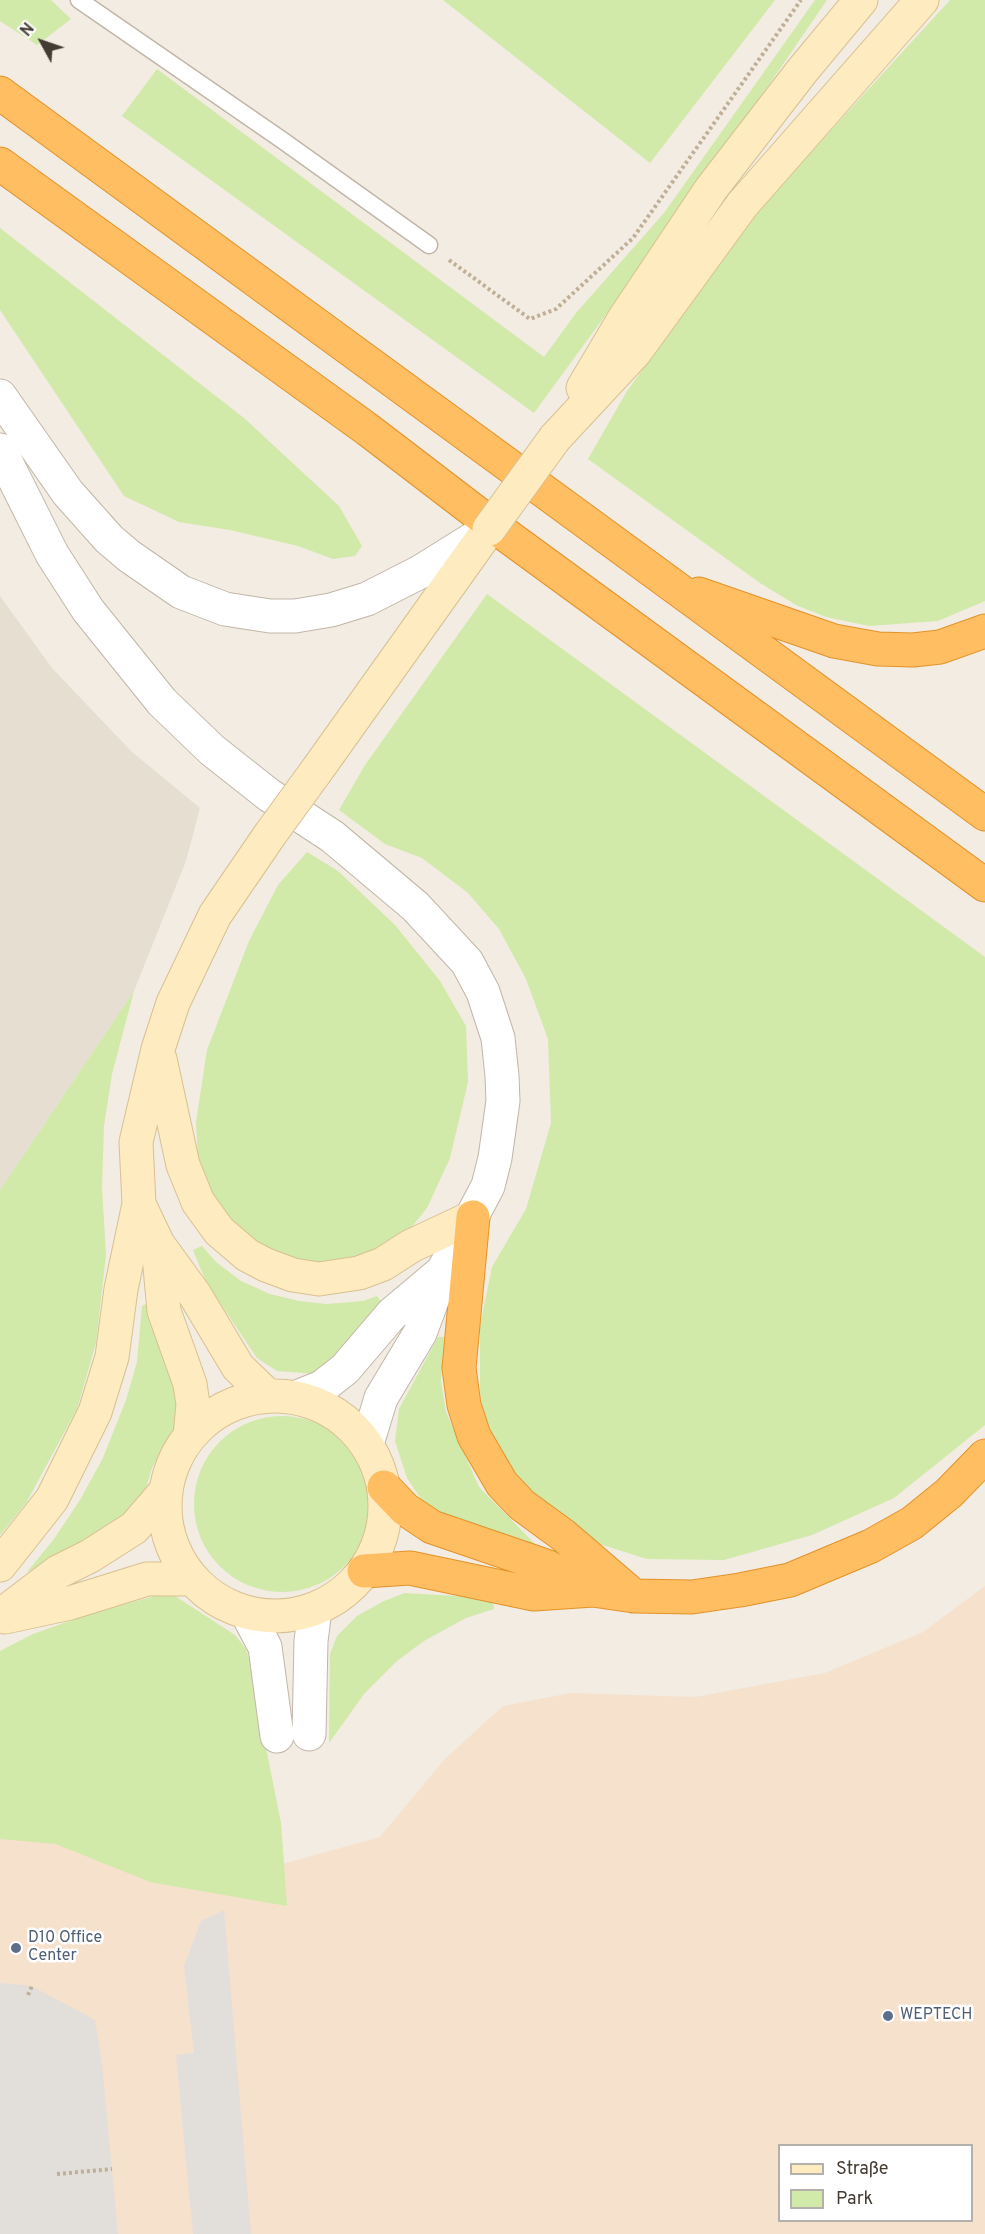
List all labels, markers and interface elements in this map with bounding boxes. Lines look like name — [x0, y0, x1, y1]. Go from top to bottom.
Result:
north arrow — [12, 12, 72, 72]
text: N — [17, 20, 40, 41]
place label: D10 Office Center — [28, 1929, 102, 1967]
marker: D10 Office Center — [9, 1941, 23, 1955]
place label: WEPTECH — [900, 2006, 972, 2026]
marker: WEPTECH — [881, 2009, 895, 2023]
legend — [778, 2144, 973, 2222]
text: Straße — [836, 2158, 888, 2181]
text: Park — [836, 2188, 873, 2211]

